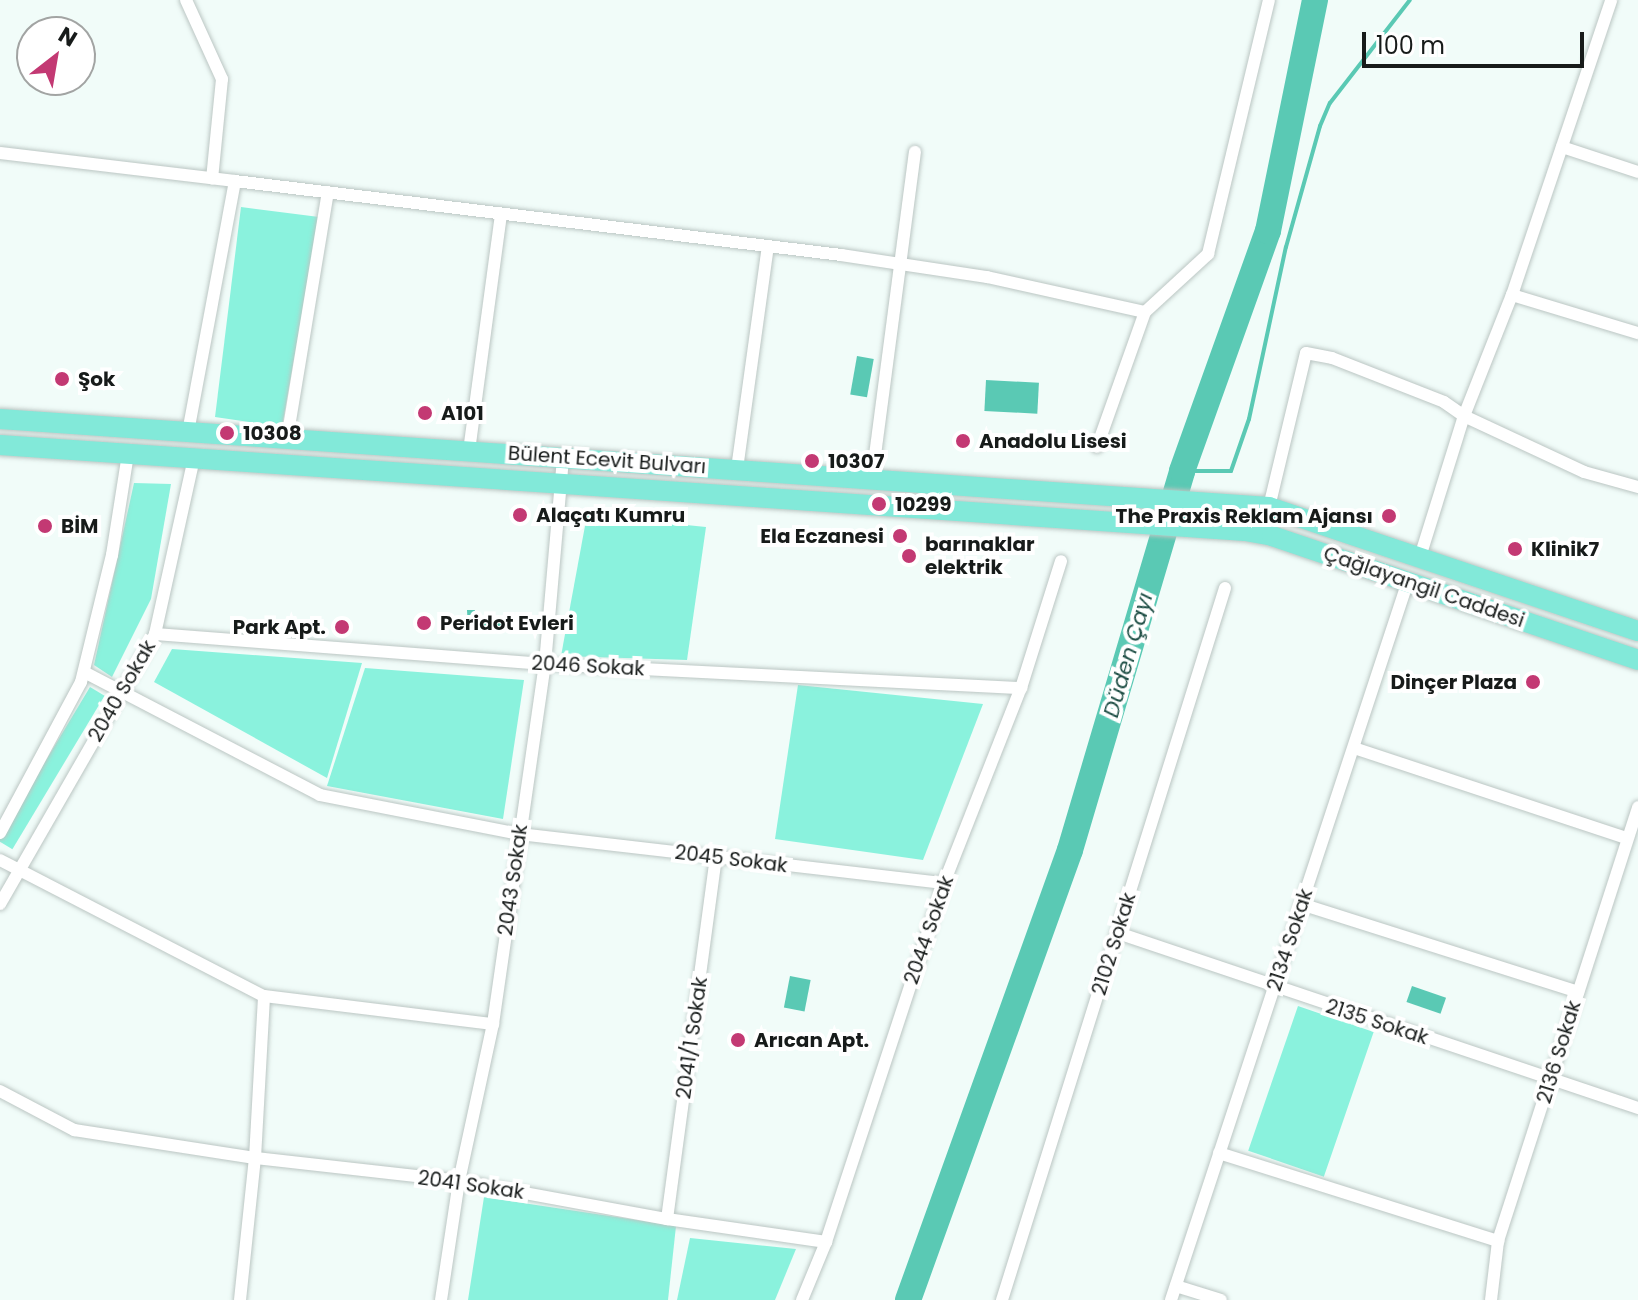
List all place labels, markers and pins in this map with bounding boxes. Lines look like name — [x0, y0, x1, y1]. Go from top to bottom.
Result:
place label: Şok — [78, 367, 115, 391]
marker: Şok — [53, 370, 71, 388]
place label: A101 — [441, 401, 484, 425]
marker: A101 — [416, 404, 434, 422]
place label: 10308 — [243, 421, 302, 445]
marker: 10308 — [218, 424, 236, 442]
place label: Anadolu Lisesi — [979, 429, 1127, 453]
marker: Anadolu Lisesi — [954, 432, 972, 450]
place label: 10307 — [828, 449, 884, 473]
marker: 10307 — [803, 452, 821, 470]
place label: 10299 — [895, 492, 952, 516]
marker: 10299 — [870, 495, 888, 513]
place label: Alaçatı Kumru — [536, 503, 685, 527]
place label: The Praxis Reklam Ajansı — [1116, 504, 1373, 528]
marker: Alaçatı Kumru — [511, 506, 529, 524]
marker: The Praxis Reklam Ajansı — [1380, 507, 1398, 525]
place label: BİM — [61, 514, 98, 538]
marker: BİM — [36, 517, 54, 535]
place label: Ela Eczanesi — [760, 524, 884, 548]
marker: Ela Eczanesi — [891, 527, 909, 545]
place label: barınaklar elektrik — [925, 532, 1035, 579]
place label: Klinik7 — [1531, 537, 1599, 561]
marker: Klinik7 — [1506, 540, 1524, 558]
marker: barınaklar elektrik — [900, 547, 918, 565]
place label: Peridot Evleri — [440, 611, 574, 635]
marker: Peridot Evleri — [415, 614, 433, 632]
place label: Park Apt. — [233, 615, 326, 639]
marker: Park Apt. — [333, 618, 351, 636]
place label: Dinçer Plaza — [1390, 670, 1517, 694]
marker: Dinçer Plaza — [1524, 673, 1542, 691]
place label: Arıcan Apt. — [754, 1028, 869, 1052]
marker: Arıcan Apt. — [729, 1031, 747, 1049]

